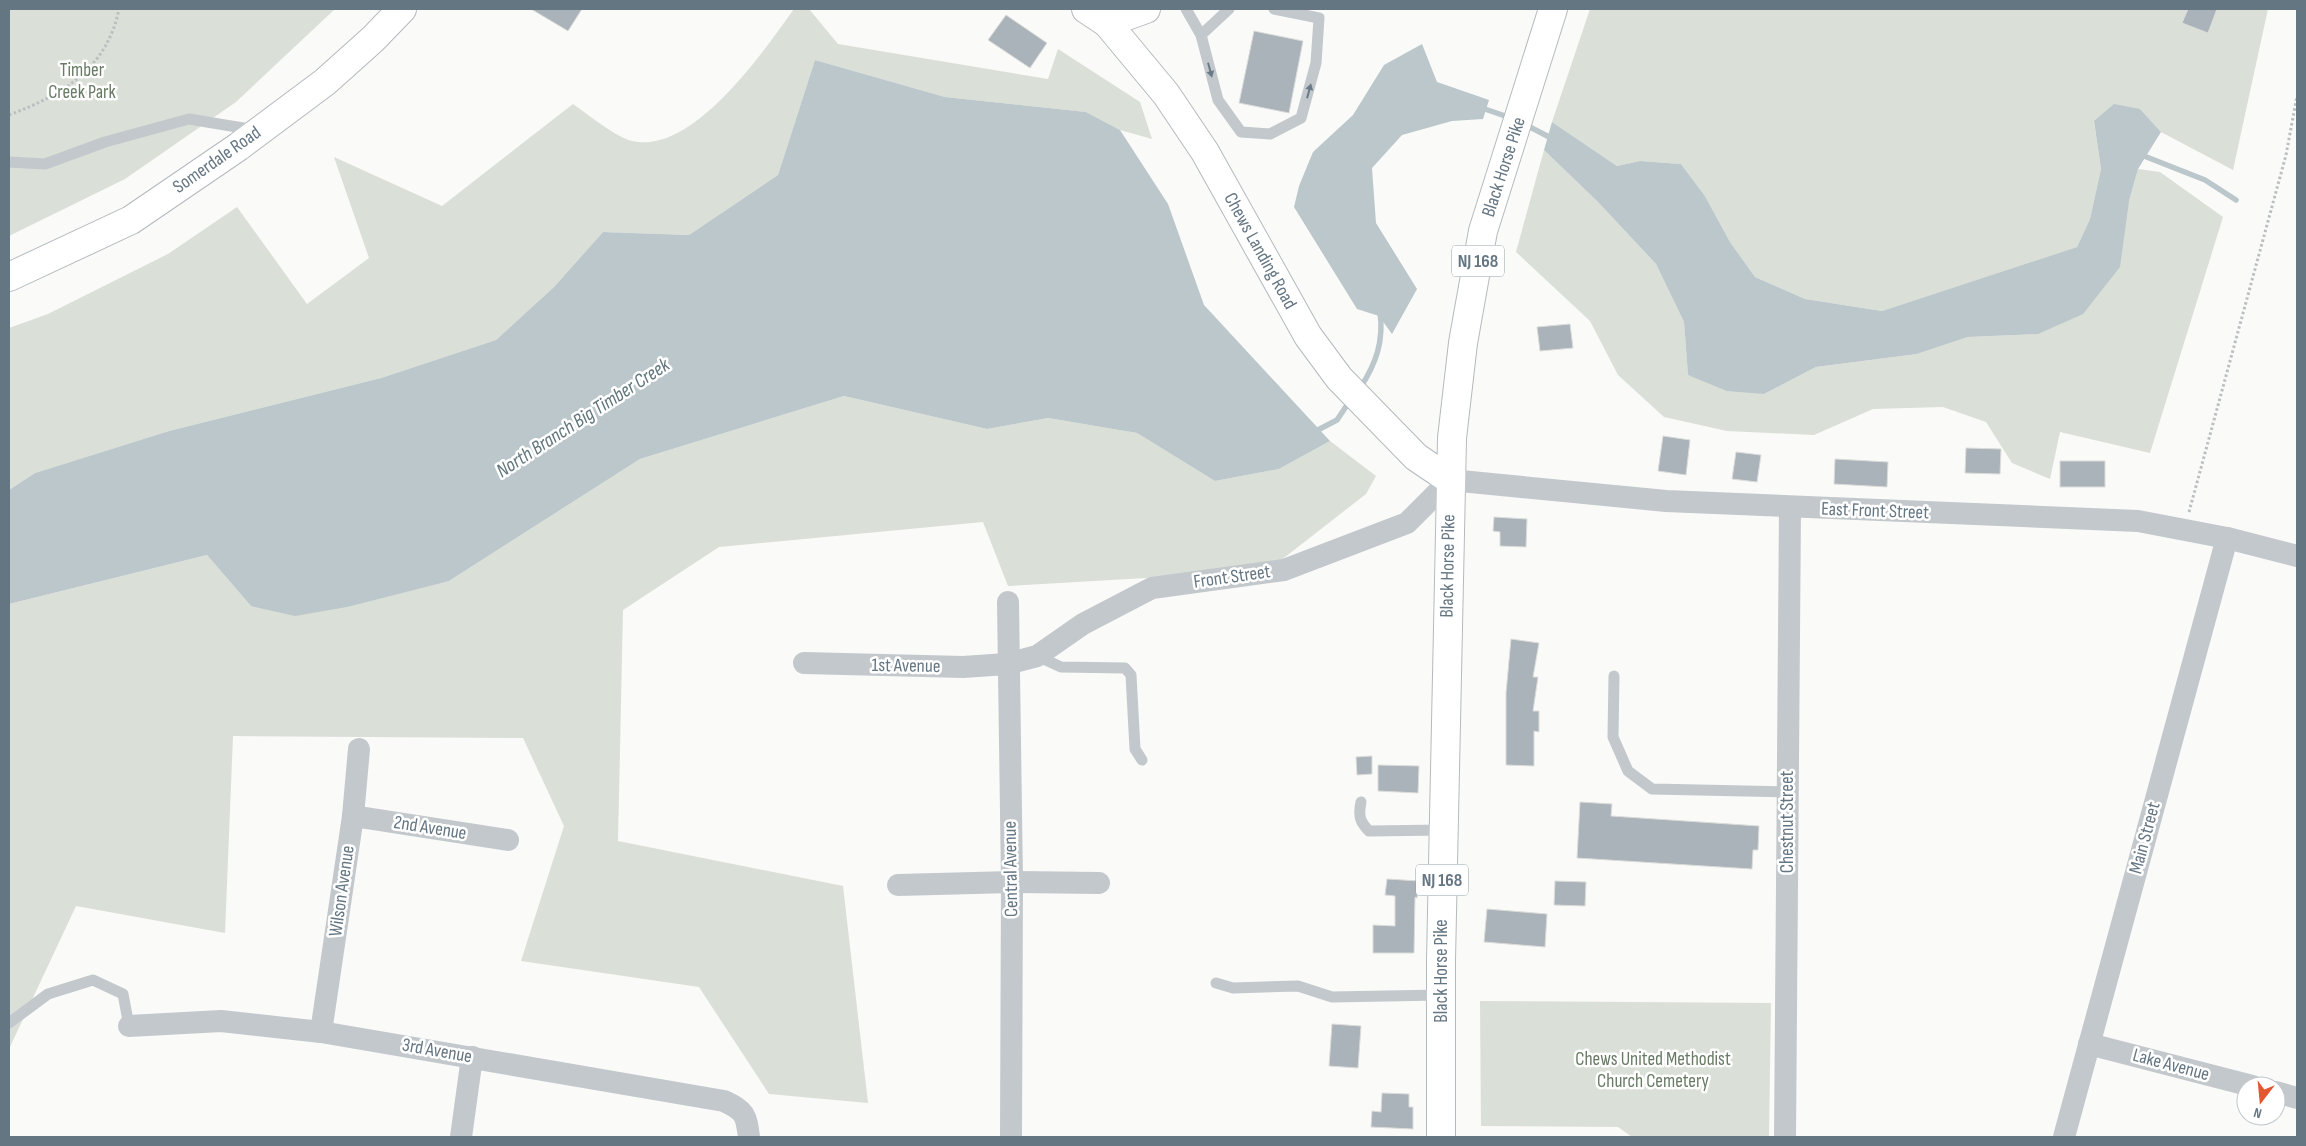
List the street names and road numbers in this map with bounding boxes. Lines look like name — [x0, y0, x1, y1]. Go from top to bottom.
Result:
street label: Black Horse Pike — [1477, 114, 1531, 220]
street label: Somerdale Road — [169, 121, 265, 199]
street label: Chews Landing Road — [1218, 189, 1302, 313]
road number: NJ 168 — [1452, 246, 1504, 276]
street label: East Front Street — [1821, 498, 1930, 524]
street label: Black Horse Pike — [1436, 514, 1460, 618]
street label: Front Street — [1192, 560, 1272, 594]
street label: 1st Avenue — [871, 654, 941, 678]
street label: Chestnut Street — [1776, 771, 1799, 873]
street label: Main Street — [2124, 799, 2166, 876]
street label: 2nd Avenue — [392, 811, 468, 845]
street label: Central Avenue — [999, 821, 1023, 917]
street label: Wilson Avenue — [324, 844, 360, 938]
road number: NJ 168 — [1416, 864, 1468, 896]
street label: Black Horse Pike — [1430, 919, 1453, 1023]
street label: 3rd Avenue — [400, 1034, 474, 1068]
street label: Lake Avenue — [2130, 1044, 2212, 1086]

